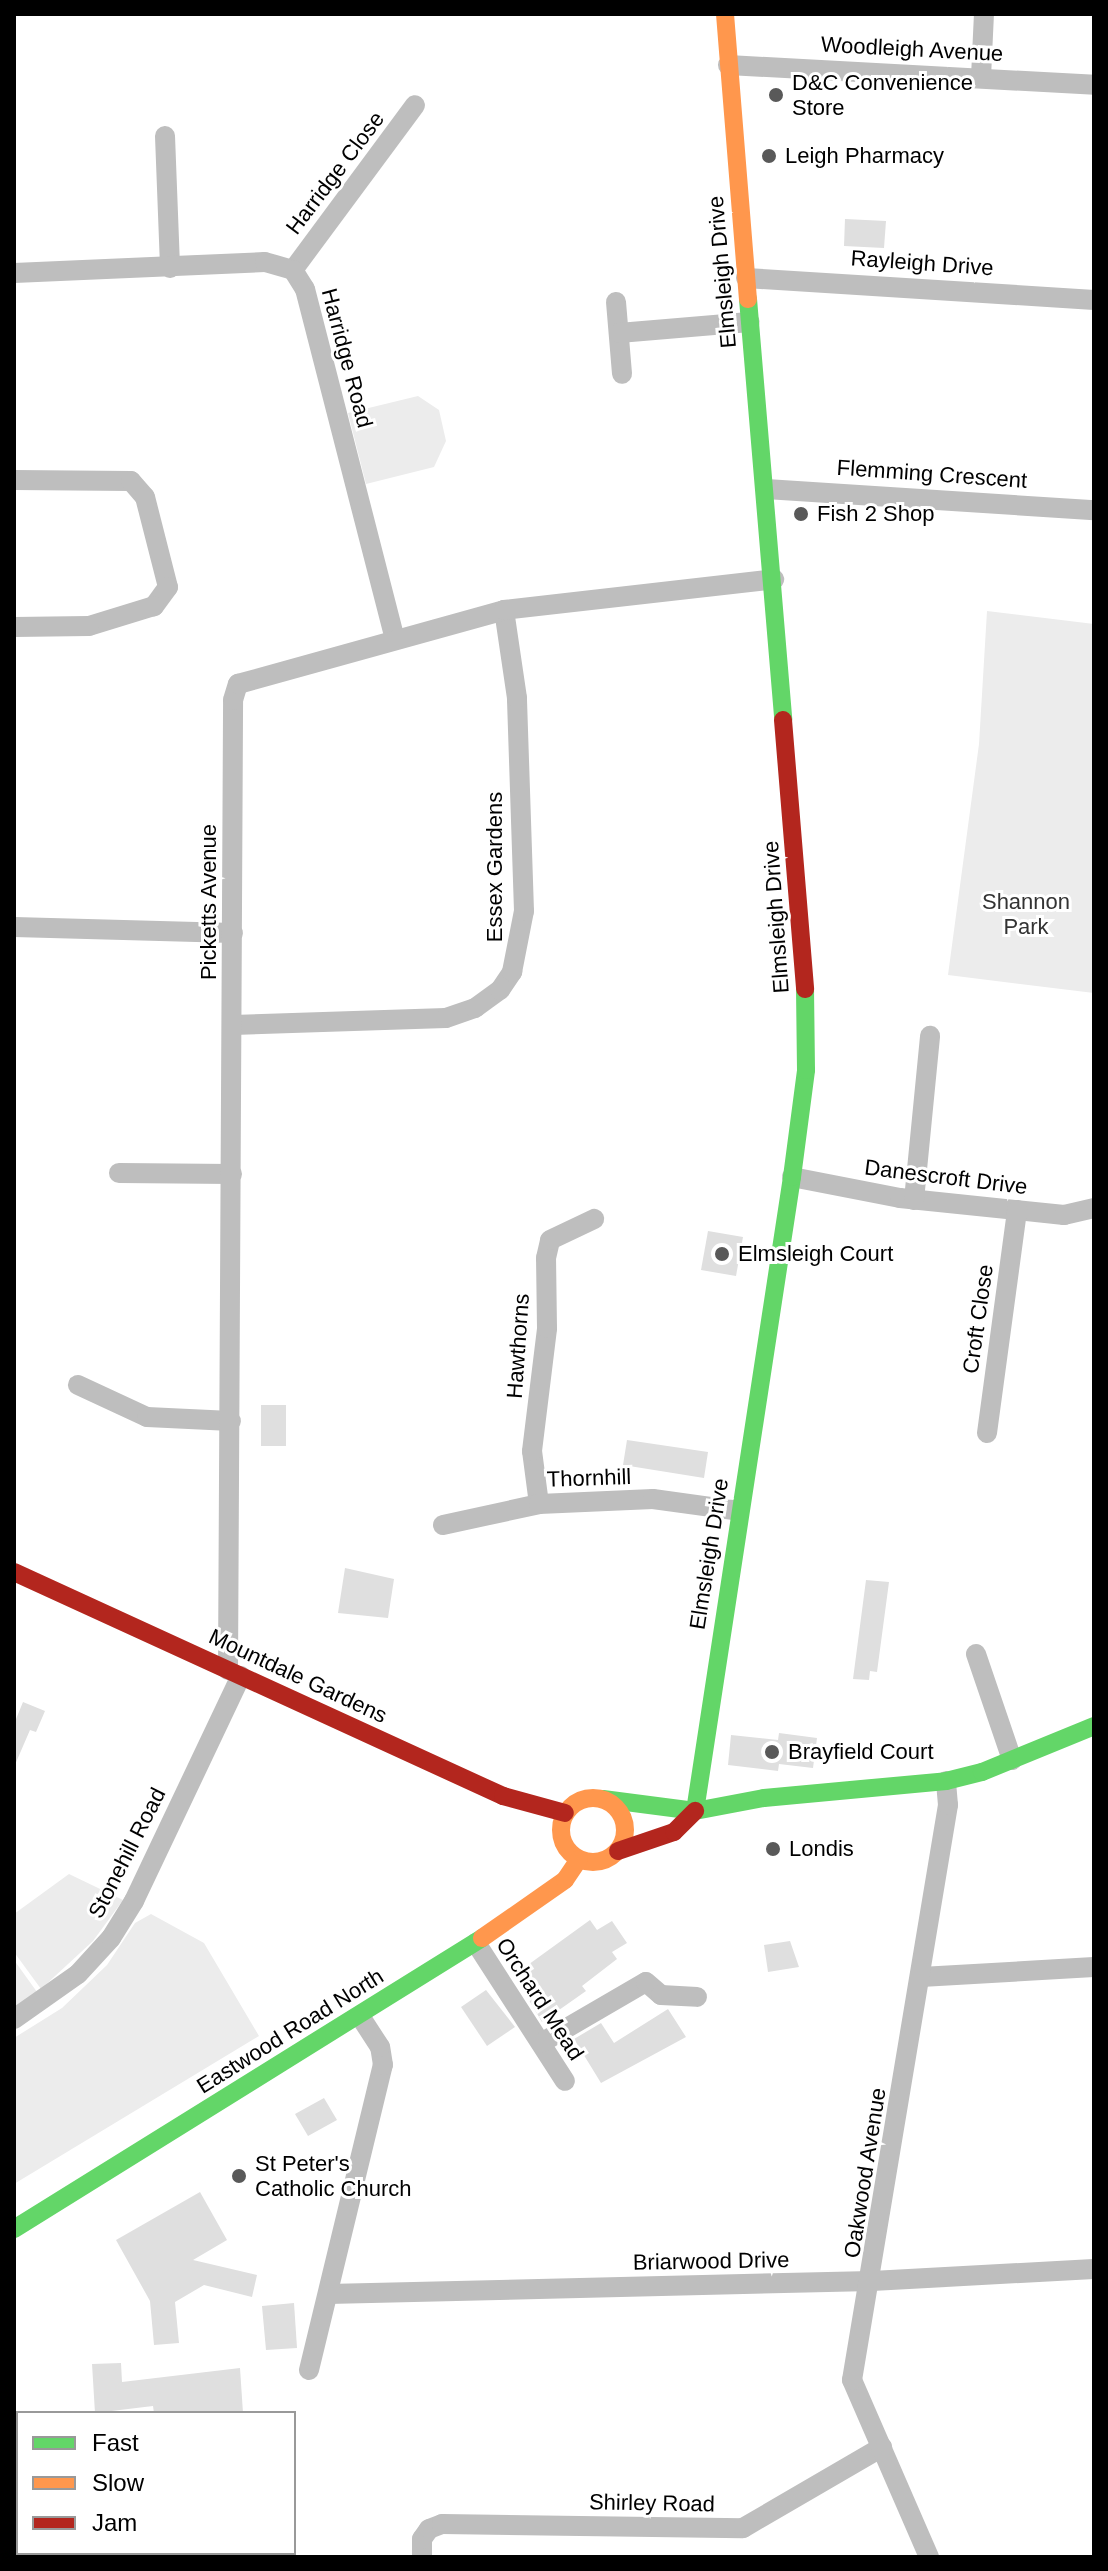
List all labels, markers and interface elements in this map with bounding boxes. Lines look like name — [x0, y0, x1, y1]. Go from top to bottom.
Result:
street label: Woodleigh Avenue — [819, 31, 1005, 67]
place label: D&C Convenience Store — [792, 69, 973, 120]
marker: D&C Convenience Store — [767, 86, 785, 104]
street label: Harridge Close — [280, 106, 390, 240]
place label: Leigh Pharmacy — [785, 143, 944, 169]
marker: Leigh Pharmacy — [760, 147, 778, 165]
street label: Elmsleigh Drive — [702, 195, 742, 349]
street label: Rayleigh Drive — [850, 245, 994, 281]
street label: Harridge Road — [316, 285, 378, 431]
street label: Flemming Crescent — [836, 454, 1028, 494]
place label: Fish 2 Shop — [817, 501, 934, 527]
marker: Fish 2 Shop — [792, 505, 810, 523]
street label: Essex Gardens — [482, 792, 508, 942]
street label: Picketts Avenue — [196, 823, 222, 981]
street label: Elmsleigh Drive — [758, 840, 794, 994]
park label: Shannon Park — [982, 888, 1070, 940]
street label: Danescroft Drive — [863, 1154, 1029, 1200]
place label: Elmsleigh Court — [738, 1241, 893, 1267]
marker: Elmsleigh Court — [713, 1245, 731, 1263]
street label: Croft Close — [957, 1263, 999, 1375]
street label: Hawthorns — [501, 1293, 535, 1399]
street label: Thornhill — [546, 1463, 632, 1493]
street label: Elmsleigh Drive — [684, 1476, 734, 1632]
street label: Mountdale Gardens — [205, 1623, 391, 1729]
place label: Brayfield Court — [788, 1739, 934, 1765]
marker: Brayfield Court — [763, 1743, 781, 1761]
street label: Stonehill Road — [83, 1783, 171, 1923]
place label: Londis — [789, 1836, 854, 1862]
marker: Londis — [764, 1840, 782, 1858]
street label: Orchard Mead — [491, 1933, 589, 2065]
street label: Eastwood Road North — [192, 1963, 388, 2099]
street label: Oakwood Avenue — [838, 2085, 892, 2261]
place label: St Peter's Catholic Church — [255, 2150, 412, 2202]
marker: St Peter's Catholic Church — [230, 2167, 248, 2185]
street label: Briarwood Drive — [633, 2246, 789, 2276]
legend — [16, 2411, 296, 2555]
text: Fast — [92, 2429, 139, 2456]
text: Slow — [92, 2469, 144, 2496]
street label: Shirley Road — [589, 2489, 715, 2517]
text: Jam — [92, 2509, 137, 2536]

